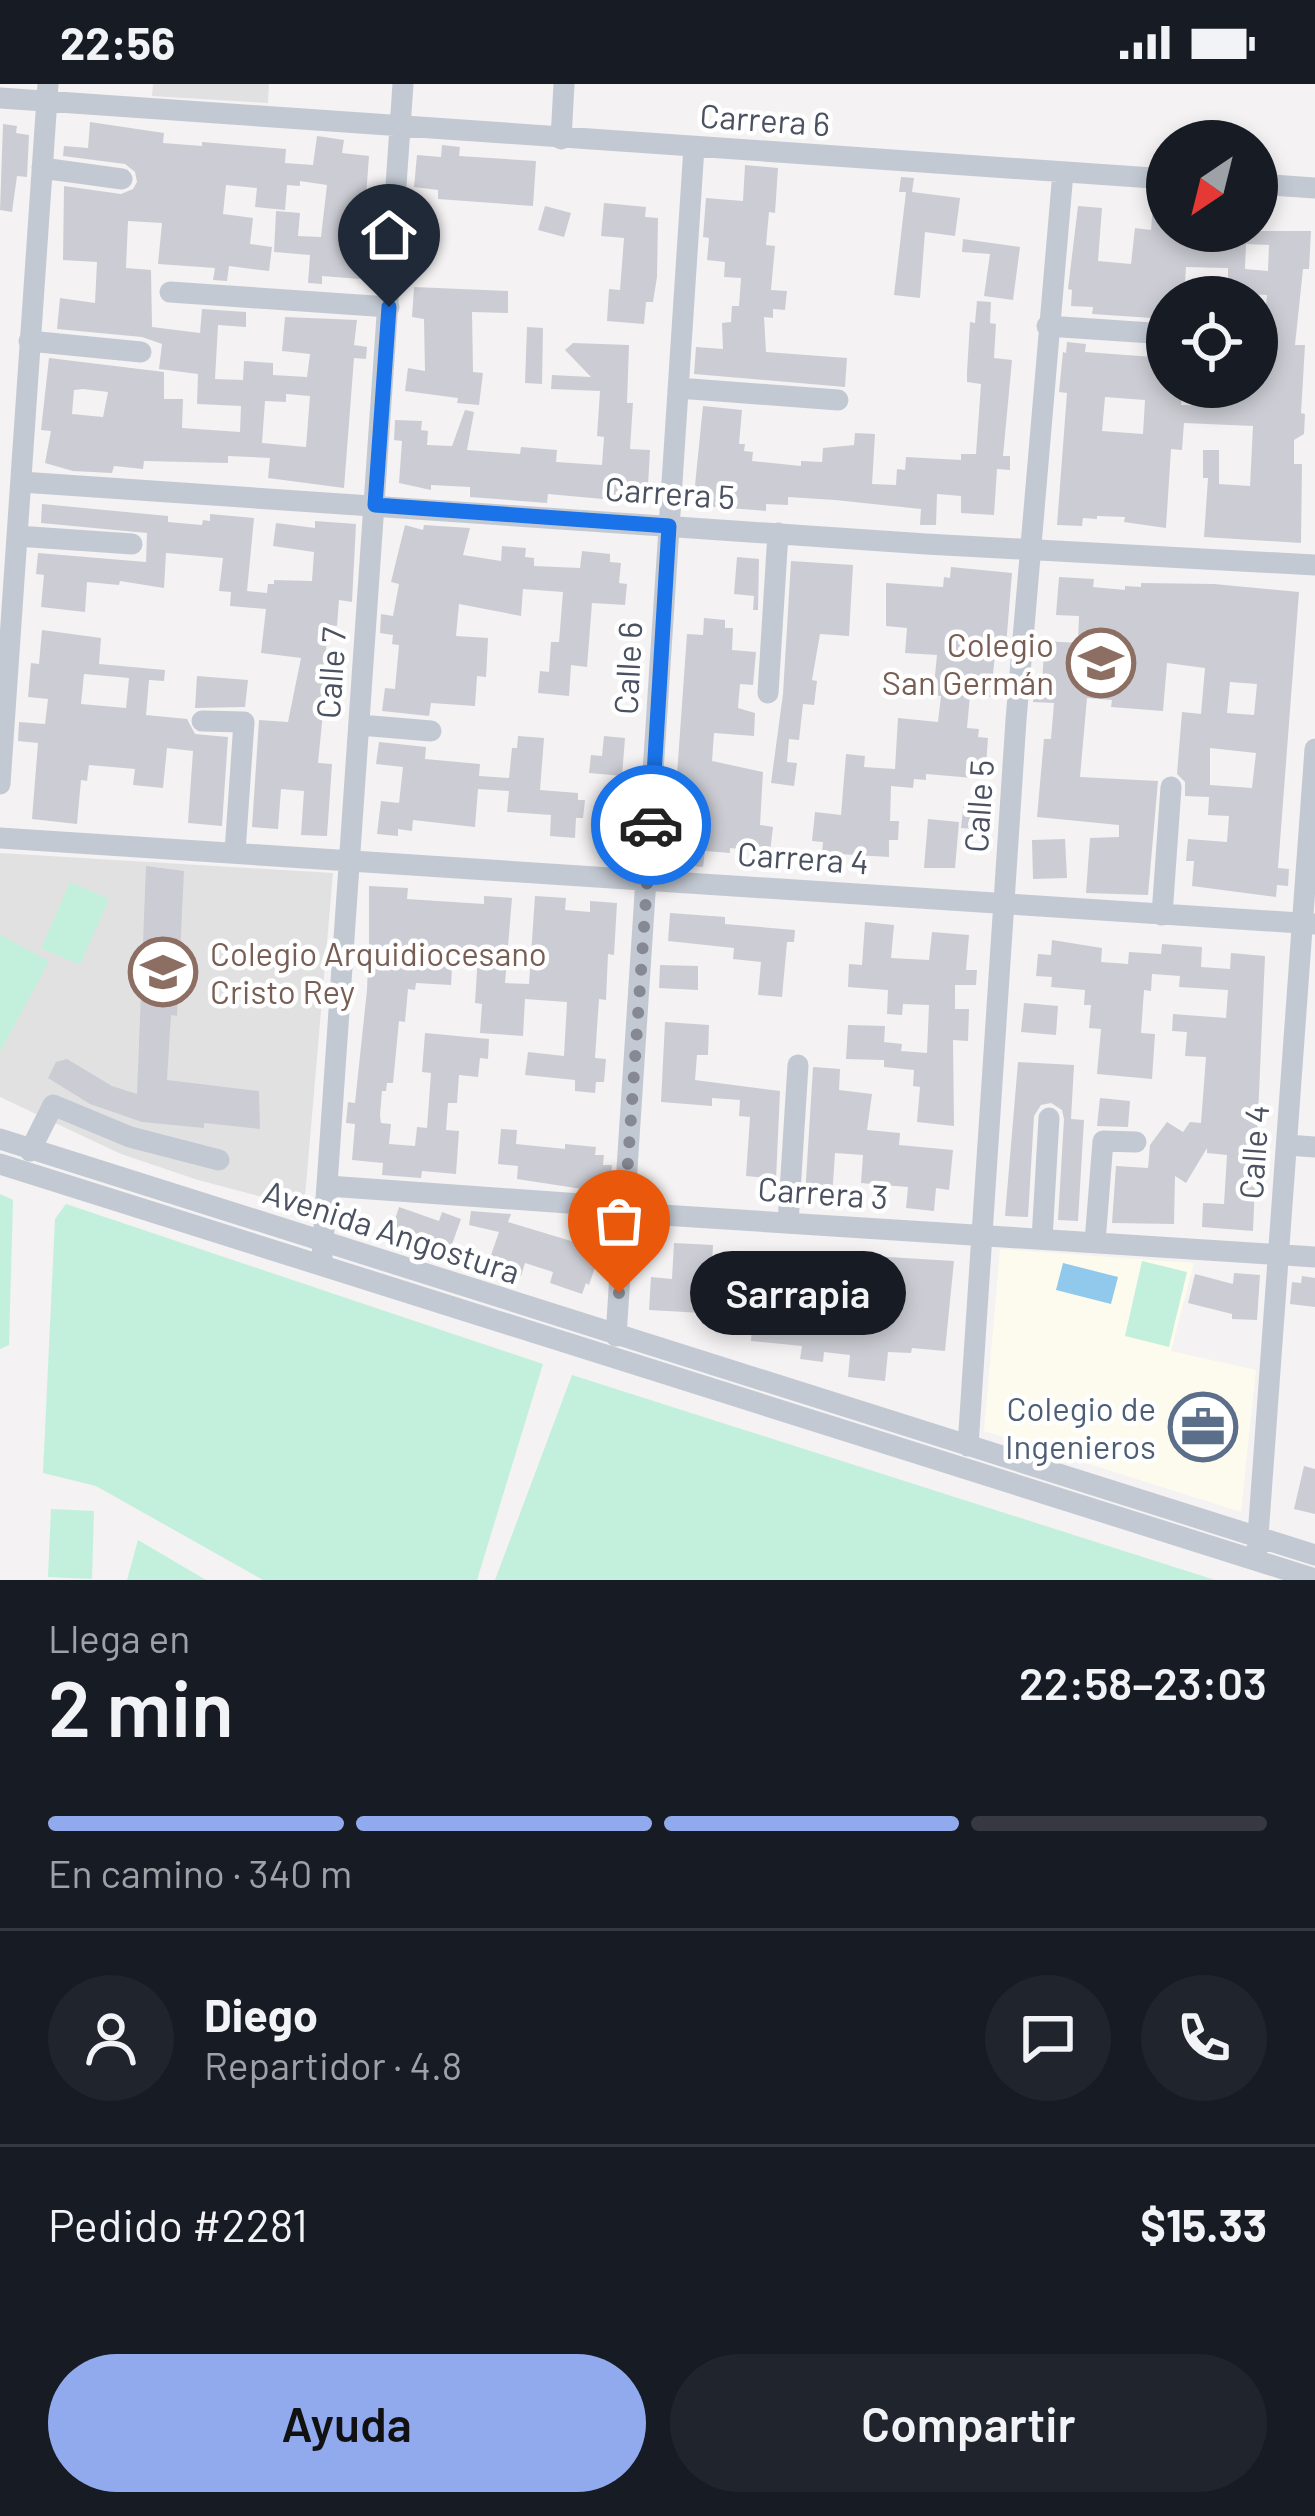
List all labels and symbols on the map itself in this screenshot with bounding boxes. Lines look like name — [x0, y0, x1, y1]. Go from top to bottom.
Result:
street label: Carrera 6 — [699, 94, 831, 144]
north arrow — [1146, 120, 1278, 252]
pin — [338, 184, 440, 307]
street label: Carrera 5 — [604, 467, 736, 517]
street label: Calle 6 — [605, 621, 649, 715]
place label: Colegio San Germán — [882, 624, 1054, 702]
street label: Calle 7 — [307, 626, 353, 720]
school or university icon: Colegio San Germán — [1066, 628, 1136, 698]
street label: Calle 5 — [955, 758, 1001, 854]
courier — [591, 765, 711, 885]
street label: Carrera 4 — [736, 832, 870, 882]
place label: Colegio Arquidiocesano Cristo Rey — [210, 933, 547, 1011]
school or university icon: Colegio Arquidiocesano Cristo Rey — [128, 937, 198, 1007]
street label: Calle 4 — [1230, 1104, 1276, 1200]
street label: Carrera 3 — [757, 1167, 889, 1217]
pin — [568, 1170, 670, 1293]
street label: Avenida Angostura — [259, 1171, 525, 1291]
callout: Sarrapia — [691, 1251, 907, 1335]
place label: Colegio de Ingenieros — [1005, 1388, 1156, 1466]
office icon: Colegio de Ingenieros — [1168, 1392, 1238, 1462]

